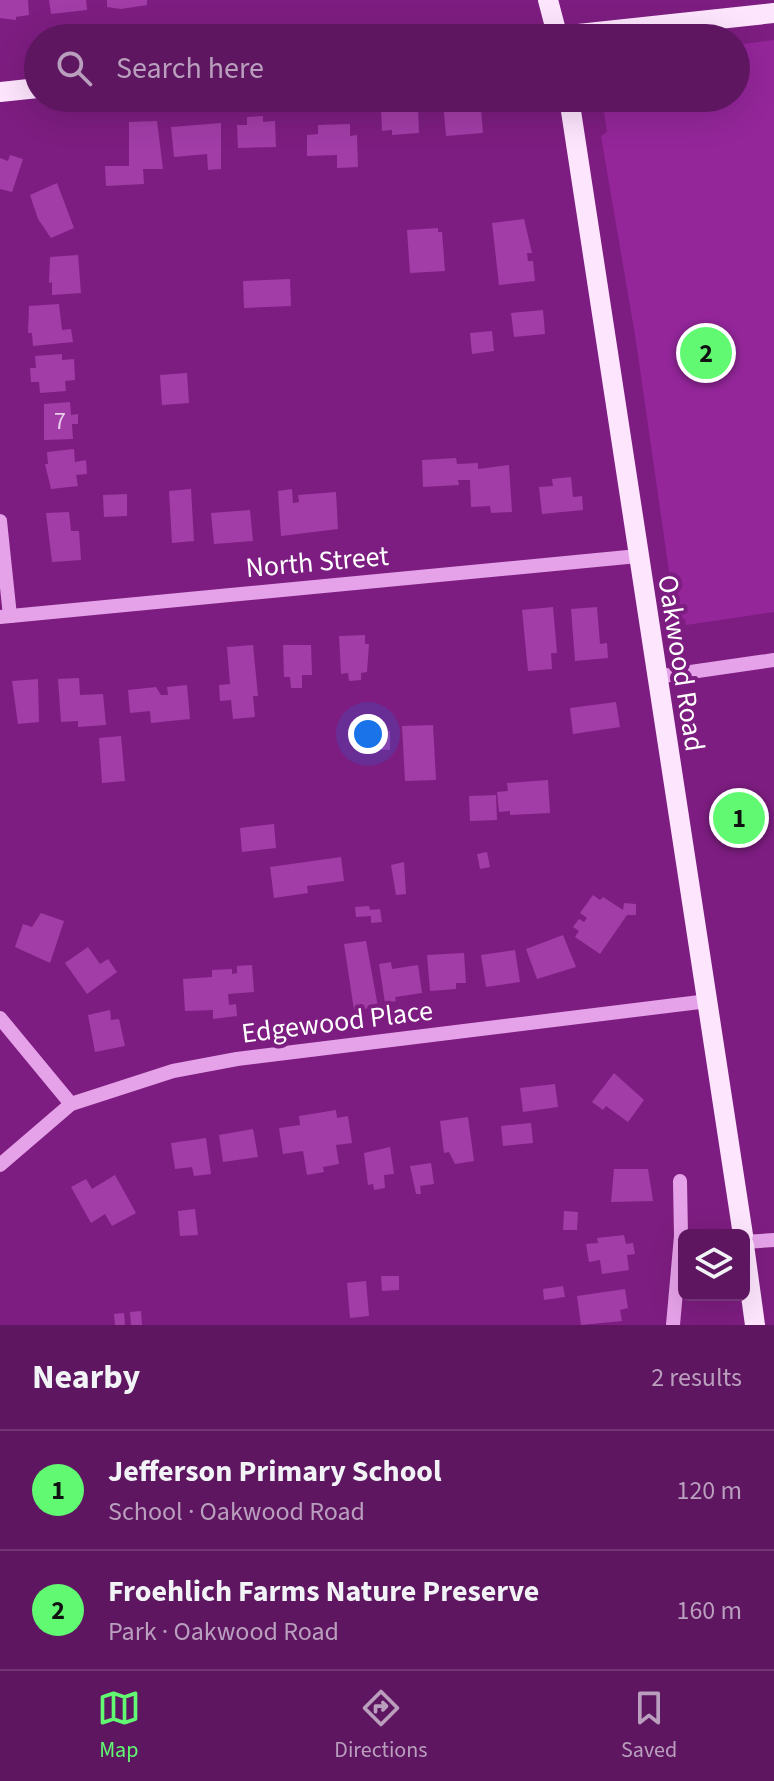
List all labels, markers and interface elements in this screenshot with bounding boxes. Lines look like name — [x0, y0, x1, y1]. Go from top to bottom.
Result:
search box — [24, 24, 750, 112]
icon: search — [52, 46, 96, 90]
text: Search here — [116, 47, 264, 90]
pin: 2 — [680, 323, 732, 383]
house number: 7 — [54, 404, 66, 439]
street label: North Street — [244, 536, 391, 588]
street label: Oakwood Road — [647, 572, 715, 754]
your location — [348, 714, 388, 754]
pin: 1 — [713, 788, 765, 848]
street label: Edgewood Place — [239, 990, 435, 1054]
map controls — [678, 1229, 750, 1301]
button: layers — [678, 1229, 750, 1301]
text: Nearby — [32, 1353, 140, 1402]
text: 2 results — [651, 1359, 742, 1396]
text: Jefferson Primary School — [108, 1450, 442, 1493]
text: 1 — [51, 1472, 65, 1509]
text: 120 m — [676, 1472, 742, 1509]
text: School · Oakwood Road — [108, 1493, 365, 1530]
text: Froehlich Farms Nature Preserve — [108, 1570, 539, 1613]
text: 2 — [51, 1592, 65, 1629]
text: 160 m — [676, 1592, 742, 1629]
text: Park · Oakwood Road — [108, 1613, 339, 1650]
tab: Map — [97, 1686, 141, 1766]
tab: Directions — [334, 1686, 427, 1766]
tab: Saved — [621, 1686, 677, 1766]

